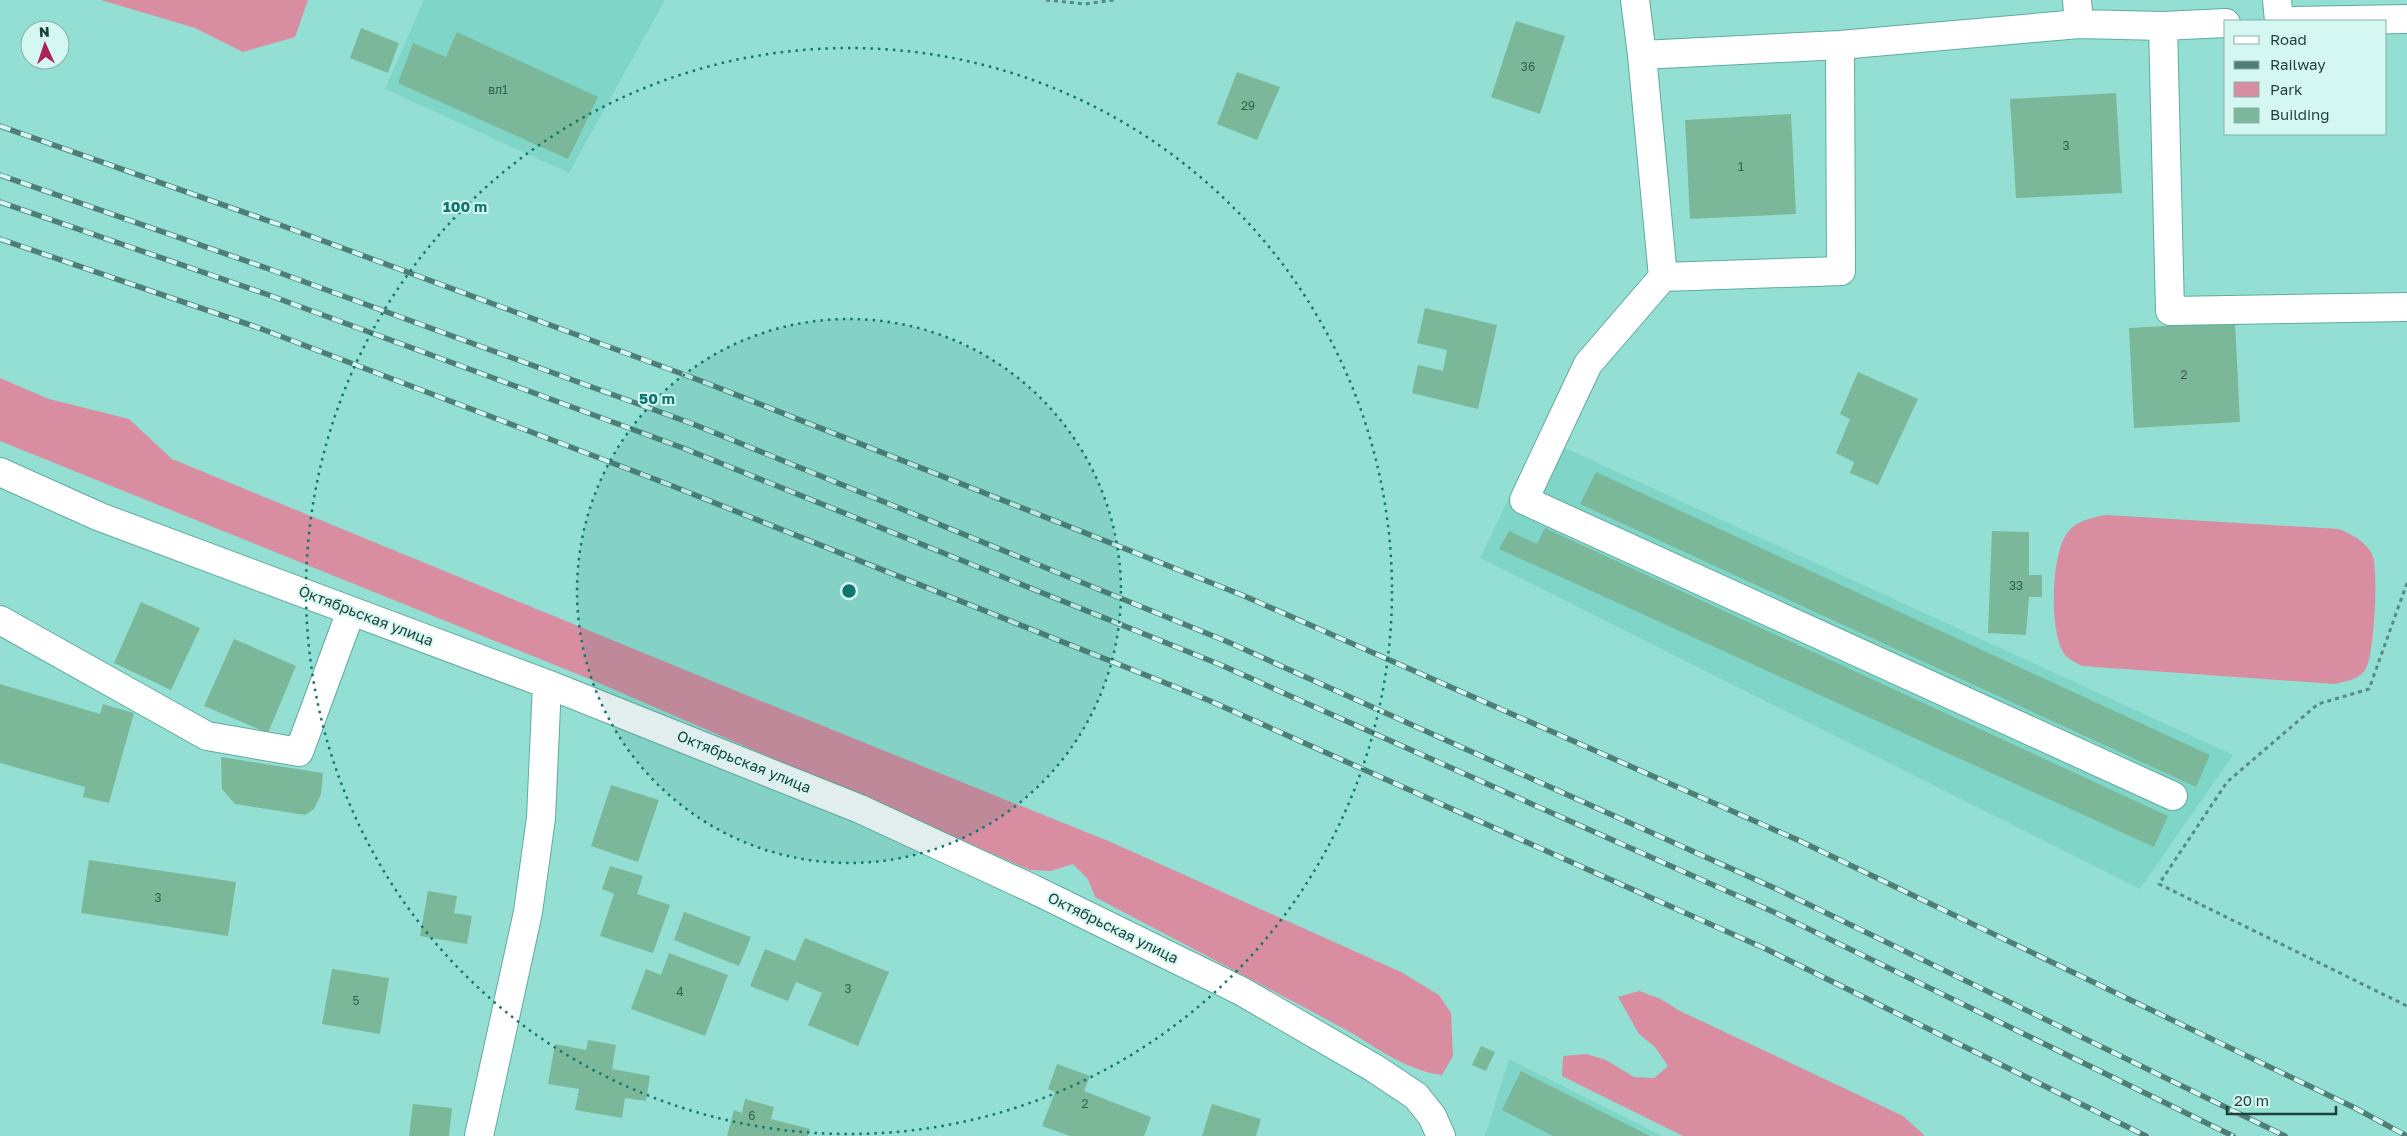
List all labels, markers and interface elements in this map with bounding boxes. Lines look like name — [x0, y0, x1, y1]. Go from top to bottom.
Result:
north arrow — [20, 20, 70, 70]
legend — [2224, 20, 2387, 135]
text: N — [39, 23, 50, 40]
text: Road — [2270, 30, 2307, 48]
text: Railway — [2270, 55, 2326, 73]
house number: 36 — [1521, 59, 1535, 74]
text: Park — [2270, 80, 2303, 98]
house number: вл1 — [488, 82, 508, 97]
house number: 29 — [1241, 98, 1255, 113]
text: Building — [2270, 105, 2330, 123]
house number: 3 — [2062, 138, 2070, 153]
house number: 1 — [1738, 159, 1744, 174]
text: 100 m — [443, 197, 487, 215]
house number: 2 — [2181, 367, 2188, 382]
text: 50 m — [639, 389, 675, 407]
house number: 33 — [2009, 578, 2023, 593]
street label: Октябрьская улица — [296, 581, 436, 649]
centre of rings — [840, 582, 858, 600]
street label: Октябрьская улица — [675, 726, 814, 796]
street label: Октябрьская улица — [1045, 888, 1182, 967]
house number: 3 — [154, 890, 162, 905]
house number: 3 — [844, 981, 852, 996]
house number: 4 — [676, 984, 684, 999]
house number: 5 — [353, 993, 360, 1008]
scale bar — [2227, 1084, 2336, 1116]
text: 20 m — [2234, 1091, 2269, 1109]
house number: 2 — [1082, 1096, 1089, 1111]
house number: 6 — [748, 1108, 756, 1123]

